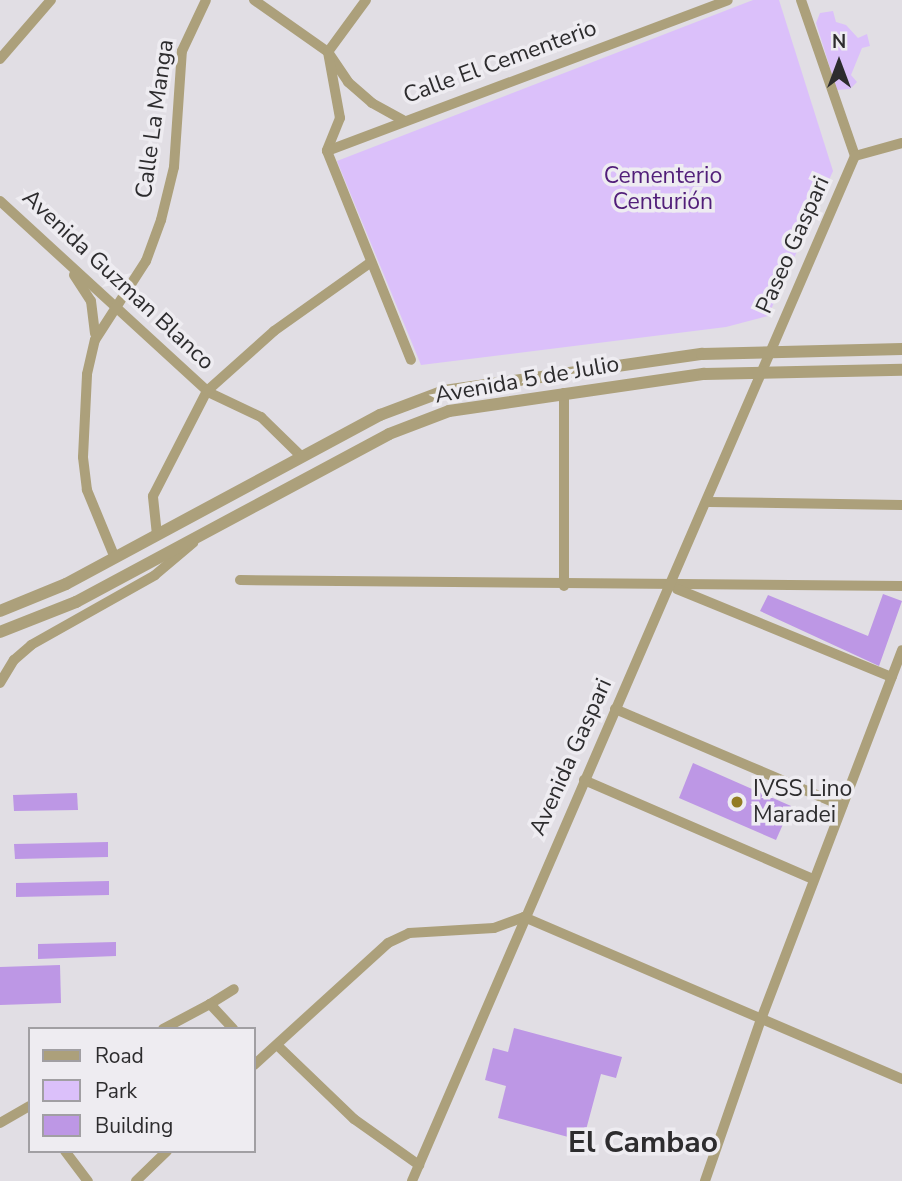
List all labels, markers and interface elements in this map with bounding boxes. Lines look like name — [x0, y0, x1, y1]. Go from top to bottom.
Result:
street label: Calle El Cementerio — [400, 14, 600, 110]
north arrow — [804, 28, 874, 98]
text: N — [832, 29, 846, 55]
street label: Calle La Manga — [130, 38, 180, 200]
park label: Cementerio Centurión — [604, 162, 722, 216]
street label: Paseo Gaspari — [750, 172, 836, 318]
street label: Avenida Guzman Blanco — [16, 184, 220, 376]
street label: Avenida 5 de Julio — [433, 350, 621, 410]
street label: Avenida Gaspari — [524, 674, 618, 840]
place label: IVSS Lino Maradei — [753, 775, 852, 829]
marker: IVSS Lino Maradei — [727, 792, 747, 812]
legend — [28, 1027, 256, 1153]
text: Road — [95, 1042, 144, 1070]
text: Park — [95, 1077, 137, 1105]
text: Building — [95, 1112, 173, 1140]
district label: El Cambao — [568, 1125, 718, 1161]

